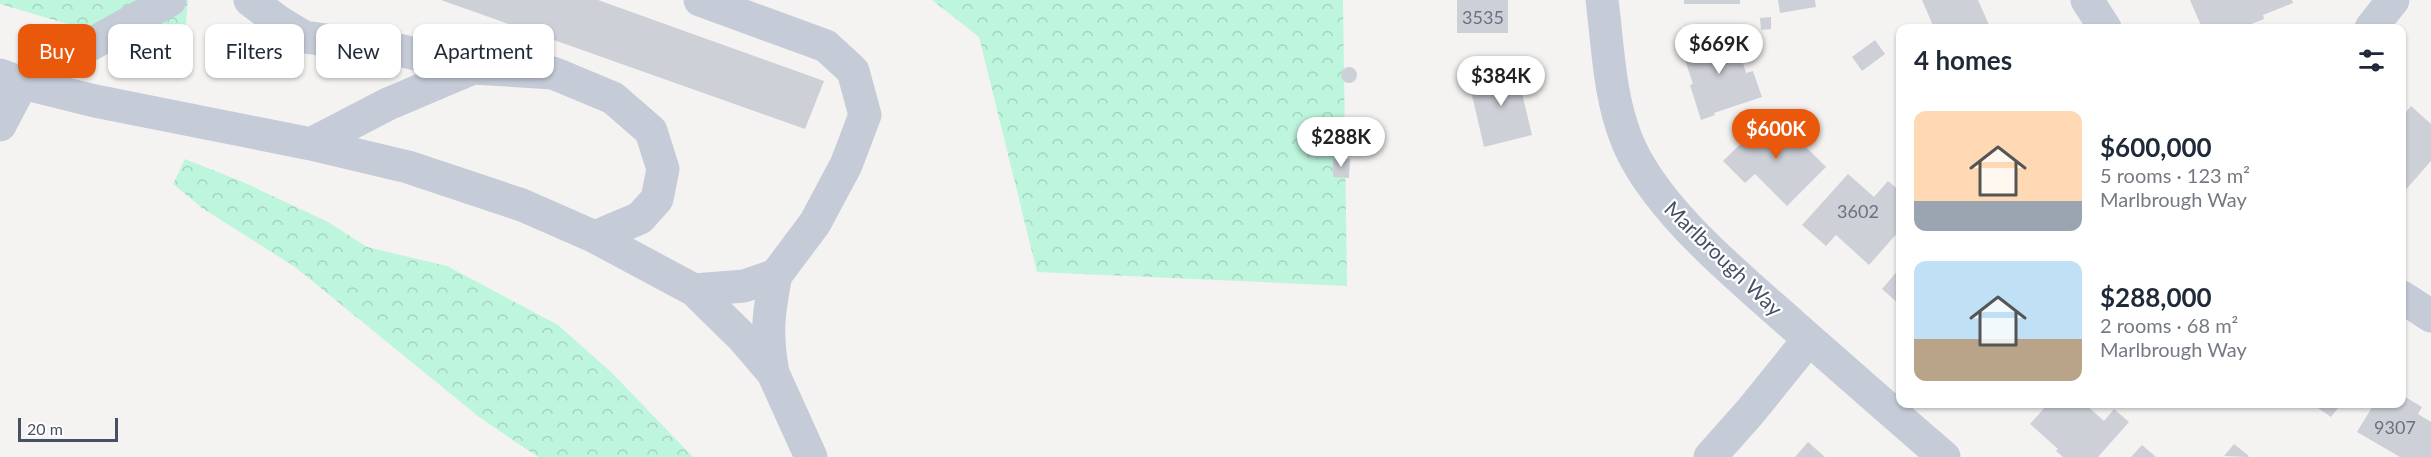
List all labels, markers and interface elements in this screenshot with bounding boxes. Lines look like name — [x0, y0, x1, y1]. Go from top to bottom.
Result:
house number: 3535 — [1462, 6, 1504, 28]
chip: Buy — [18, 24, 96, 78]
chip: Rent — [108, 24, 193, 78]
chip: Filters — [205, 24, 304, 78]
chip: New — [316, 24, 401, 78]
chip: Apartment — [413, 24, 554, 78]
pin: $669K — [1677, 24, 1761, 75]
text: $669K — [1689, 31, 1749, 55]
text: 4 homes — [1914, 44, 2012, 76]
icon: filters — [2355, 44, 2388, 77]
pin: $384K — [1459, 56, 1543, 107]
text: $384K — [1471, 63, 1531, 87]
pin: $600K — [1734, 109, 1818, 160]
text: $600K — [1746, 116, 1806, 140]
pin: $288K — [1299, 117, 1383, 168]
text: $288K — [1311, 124, 1371, 148]
text: $600,000 — [2100, 131, 2212, 163]
icon: home — [1962, 135, 2034, 207]
text: 5 rooms · 123 m² — [2100, 163, 2250, 187]
text: Marlbrough Way — [2100, 187, 2247, 211]
street label: Marlbrough Way — [1660, 195, 1788, 321]
house number: 3602 — [1837, 200, 1879, 222]
text: $288,000 — [2100, 281, 2212, 313]
icon: home — [1962, 285, 2034, 357]
text: 2 rooms · 68 m² — [2100, 313, 2238, 337]
text: Marlbrough Way — [2100, 337, 2247, 361]
scale bar — [18, 415, 118, 442]
house number: 9307 — [2374, 416, 2416, 438]
text: 20 m — [27, 419, 63, 438]

